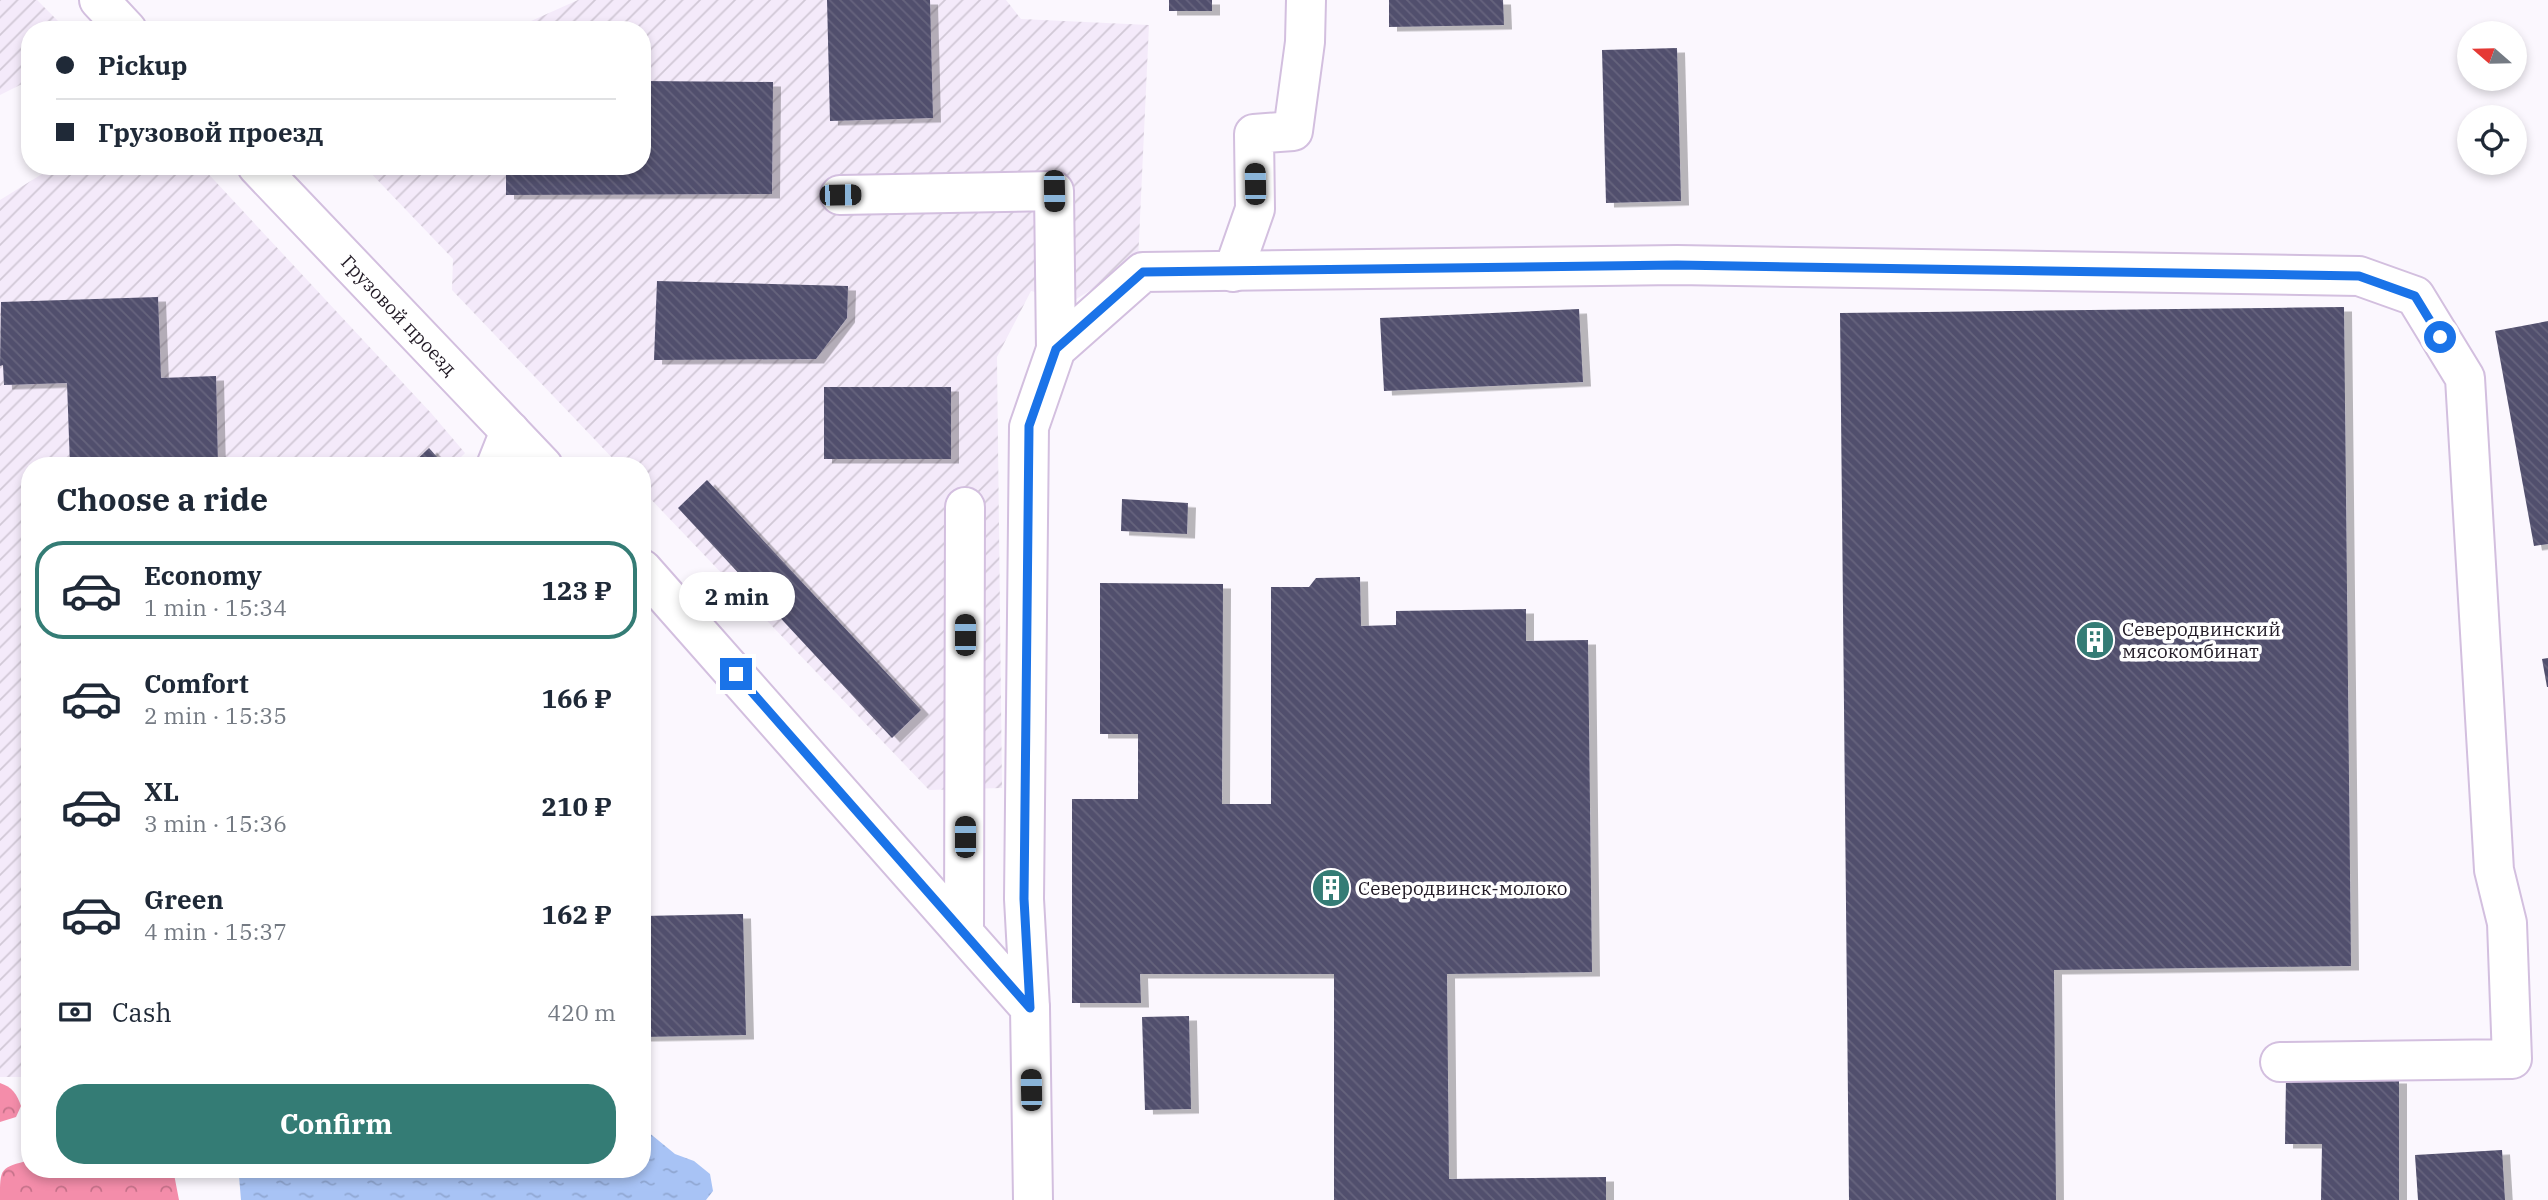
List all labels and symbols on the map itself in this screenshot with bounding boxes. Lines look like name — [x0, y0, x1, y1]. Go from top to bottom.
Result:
north arrow — [2457, 21, 2527, 91]
car — [1245, 163, 1266, 205]
car — [1044, 170, 1065, 212]
car — [819, 184, 862, 206]
street label: Грузовой проезд — [336, 250, 462, 380]
route start — [2424, 321, 2456, 353]
callout: 2 min — [678, 572, 794, 622]
car — [955, 614, 976, 656]
place label: Северодвинский мясокомбинат — [2122, 617, 2281, 663]
building icon: Северодвинский мясокомбинат — [2074, 619, 2116, 661]
route end — [720, 658, 752, 690]
car — [955, 816, 976, 858]
building icon: Северодвинск-молоко — [1310, 867, 1352, 909]
place label: Северодвинск-молоко — [1358, 876, 1567, 900]
car — [1021, 1069, 1042, 1111]

